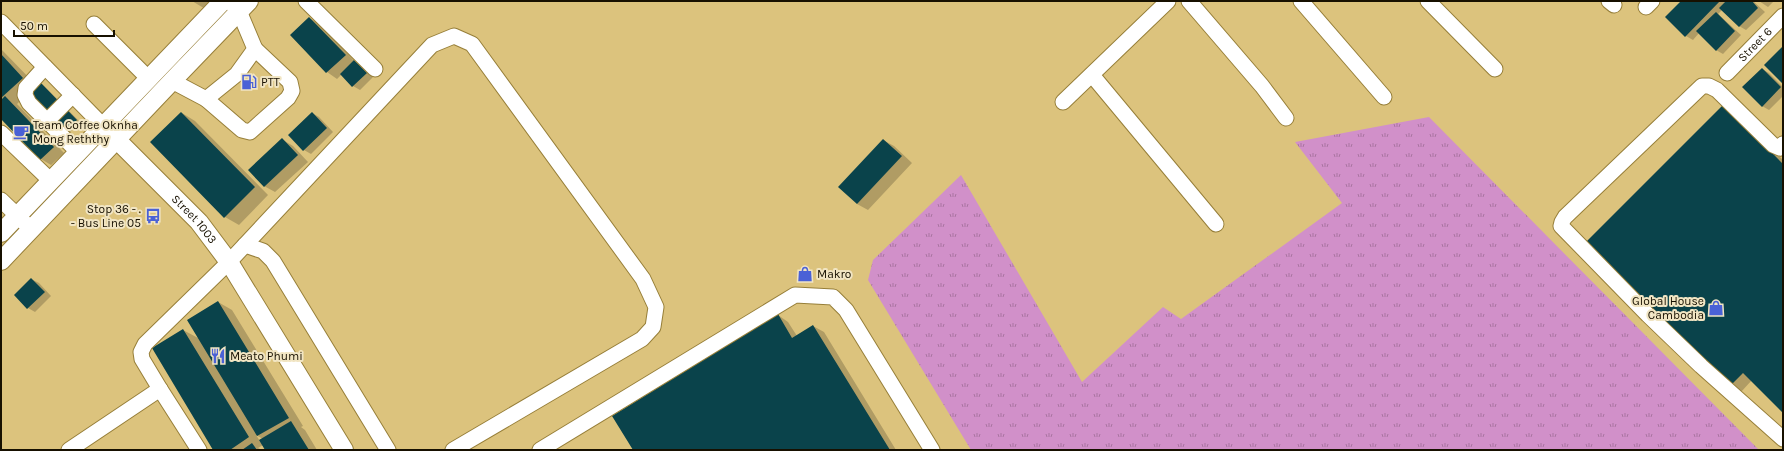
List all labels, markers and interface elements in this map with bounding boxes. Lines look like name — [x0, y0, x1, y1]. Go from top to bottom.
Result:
scale bar — [14, 12, 114, 38]
text: 50 m — [20, 19, 48, 33]
street label: Street 6 — [1735, 24, 1775, 65]
fuel station icon: PTT — [240, 73, 258, 91]
place label: PTT — [261, 75, 280, 89]
place label: Team Coffee Oknha Mong Reththy — [33, 118, 138, 146]
cafe icon: Team Coffee Oknha Mong Reththy — [12, 123, 30, 141]
street label: Street 1003 — [169, 192, 220, 246]
place label: Stop 36 - . - Bus Line 05 — [71, 202, 141, 230]
bus stop icon: Stop 36 - . - Bus Line 05 — [144, 207, 162, 225]
shop icon: Makro — [796, 265, 814, 283]
place label: Makro — [817, 267, 851, 281]
place label: Global House Cambodia — [1632, 294, 1704, 322]
shop icon: Global House Cambodia — [1707, 299, 1725, 317]
restaurant icon: Meato Phumi — [209, 347, 227, 365]
place label: Meato Phumi — [230, 349, 303, 363]

